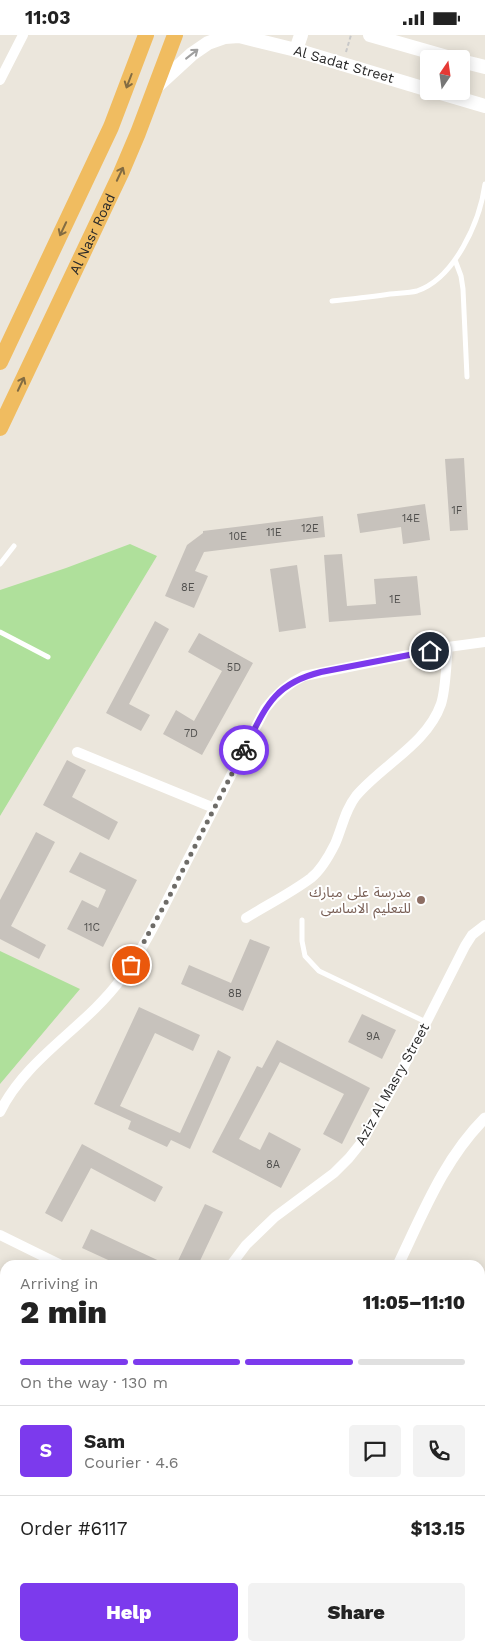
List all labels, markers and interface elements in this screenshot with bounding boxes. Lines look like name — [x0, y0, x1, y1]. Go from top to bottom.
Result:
text: 11:03 — [25, 6, 70, 29]
street label: Al Sadat Street — [292, 42, 396, 86]
one-way arrow — [185, 49, 198, 60]
north arrow — [420, 50, 470, 100]
map controls — [420, 50, 470, 100]
one-way arrow — [124, 73, 133, 88]
one-way arrow — [116, 167, 126, 182]
street label: Al Nasr Road — [66, 191, 118, 277]
one-way arrow — [58, 221, 68, 236]
one-way arrow — [17, 377, 26, 392]
house number: 1F — [452, 504, 463, 517]
house number: 14E — [402, 512, 420, 525]
house number: 12E — [301, 522, 319, 535]
house number: 11E — [266, 526, 282, 539]
house number: 10E — [229, 530, 247, 543]
house number: 8E — [181, 581, 195, 594]
house number: 1E — [389, 593, 401, 606]
pin — [409, 630, 451, 672]
icon: home — [416, 637, 444, 665]
house number: 5D — [227, 661, 241, 674]
courier — [219, 725, 269, 775]
house number: 7D — [184, 727, 198, 740]
icon: bike — [230, 736, 258, 764]
place label: مدرسة على مبارك للتعليم الاساسى — [309, 884, 411, 919]
marker: مدرسة على مبارك للتعليم الاساسى — [415, 894, 427, 906]
house number: 11C — [84, 921, 101, 934]
pin — [110, 944, 152, 986]
icon: bag — [117, 951, 145, 979]
house number: 8B — [228, 987, 242, 1000]
street label: Aziz Al Masry Street — [352, 1020, 432, 1148]
house number: 9A — [366, 1030, 380, 1043]
house number: 8A — [266, 1158, 280, 1171]
text: Arriving in — [20, 1274, 98, 1293]
text: 11:05–11:10 — [363, 1291, 465, 1314]
text: 2 min — [20, 1293, 107, 1331]
text: On the way · 130 m — [20, 1373, 168, 1392]
button: chat — [349, 1425, 401, 1477]
button: phone — [413, 1425, 465, 1477]
text: Sam — [84, 1430, 125, 1453]
text: S — [40, 1439, 52, 1462]
text: Courier · 4.6 — [84, 1453, 179, 1472]
text: Order #6117 — [20, 1517, 127, 1540]
text: $13.15 — [411, 1517, 465, 1540]
button: Help — [20, 1583, 238, 1641]
button: Share — [248, 1583, 465, 1641]

